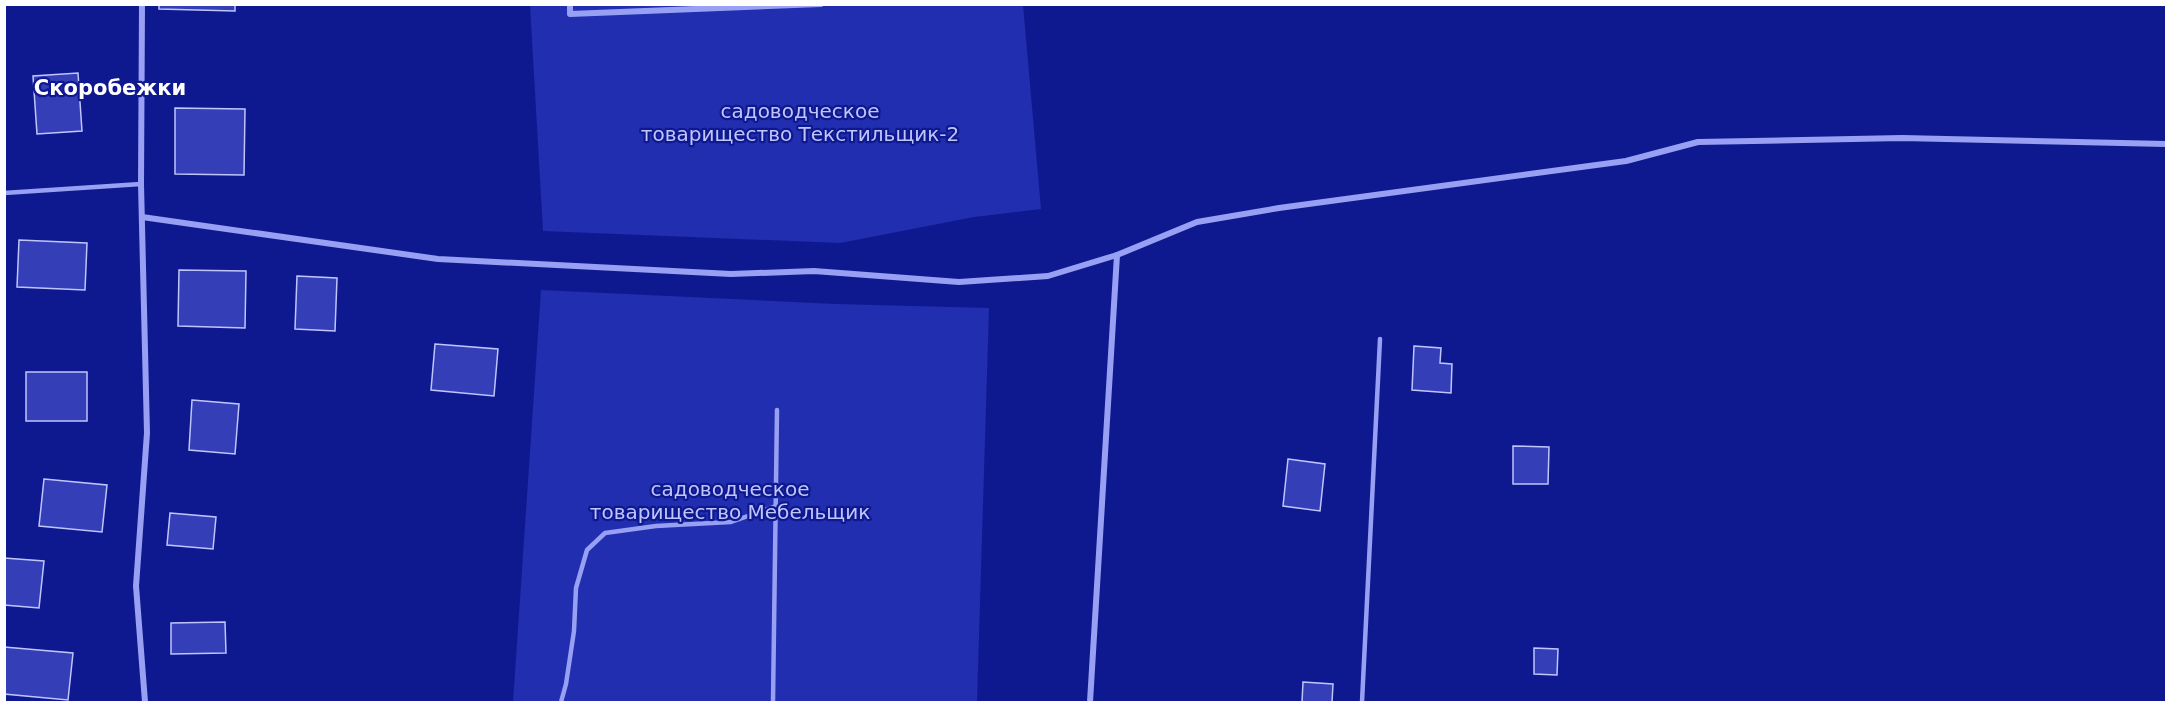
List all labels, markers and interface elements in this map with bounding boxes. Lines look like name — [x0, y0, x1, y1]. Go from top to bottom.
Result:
district label: Скоробежки — [34, 76, 186, 100]
park label: садоводческое товарищество Текстильщик-2 — [641, 99, 959, 146]
park label: садоводческое товарищество Мебельщик — [590, 477, 870, 524]

